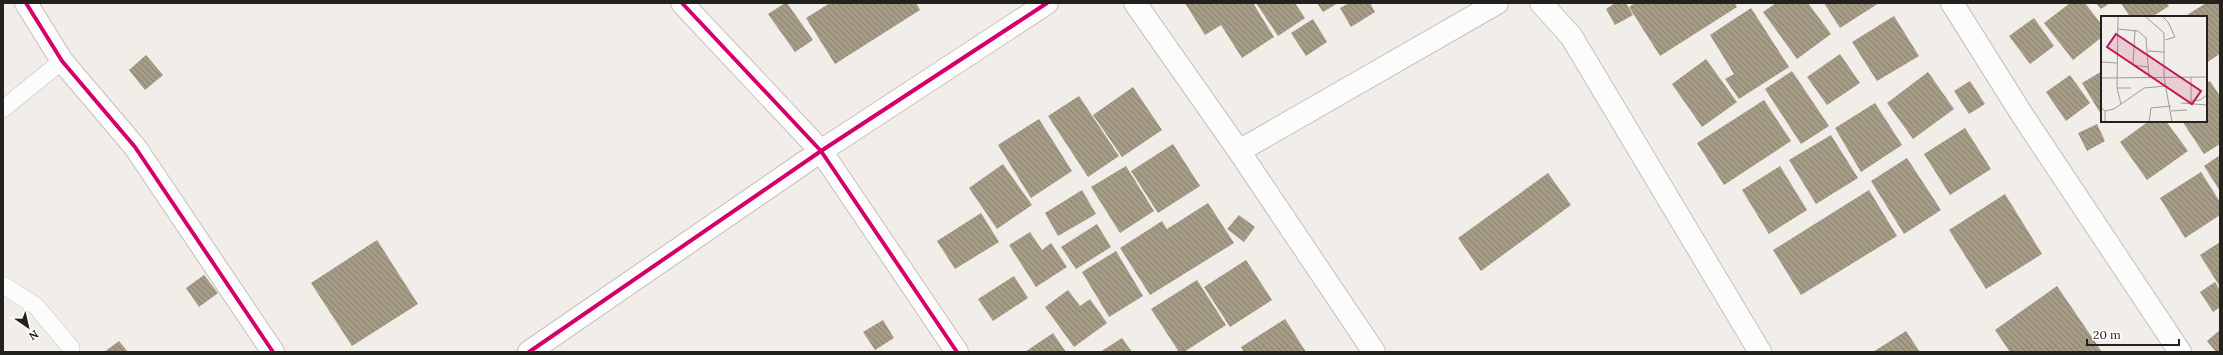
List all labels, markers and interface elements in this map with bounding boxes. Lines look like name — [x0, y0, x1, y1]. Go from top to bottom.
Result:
inset map — [2101, 16, 2207, 122]
north arrow — [8, 307, 48, 347]
scale bar — [2087, 321, 2179, 347]
text: N — [26, 327, 41, 344]
text: 20 m — [2093, 327, 2121, 342]

